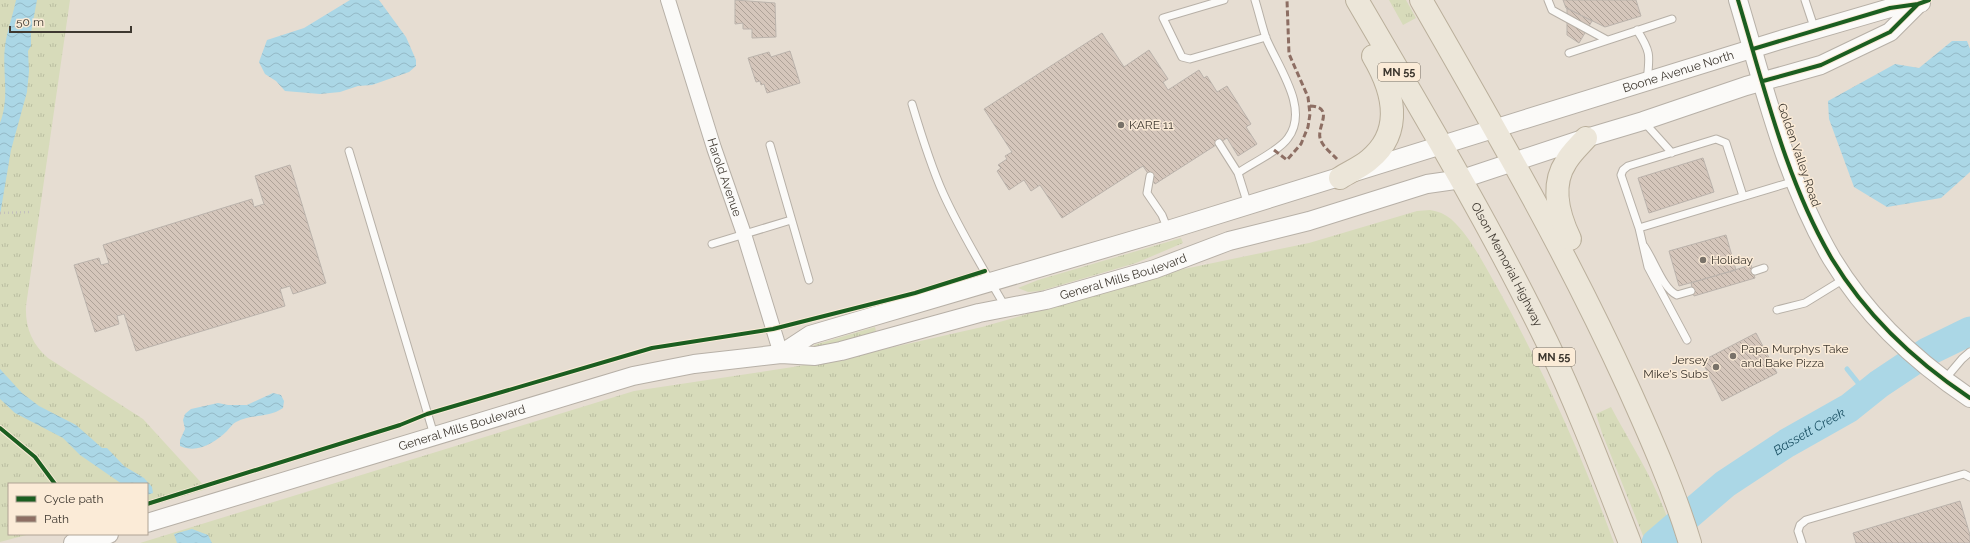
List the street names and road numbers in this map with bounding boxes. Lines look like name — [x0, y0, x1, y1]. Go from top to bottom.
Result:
street label: Boone Avenue North — [1621, 48, 1736, 95]
road number: MN 55 — [1378, 63, 1420, 81]
street label: Golden Valley Road — [1775, 101, 1823, 209]
street label: Harold Avenue — [704, 136, 744, 218]
street label: Olson Memorial Highway — [1468, 200, 1546, 329]
street label: General Mills Boulevard — [1058, 251, 1188, 303]
road number: MN 55 — [1533, 348, 1575, 366]
street label: General Mills Boulevard — [397, 402, 527, 454]

